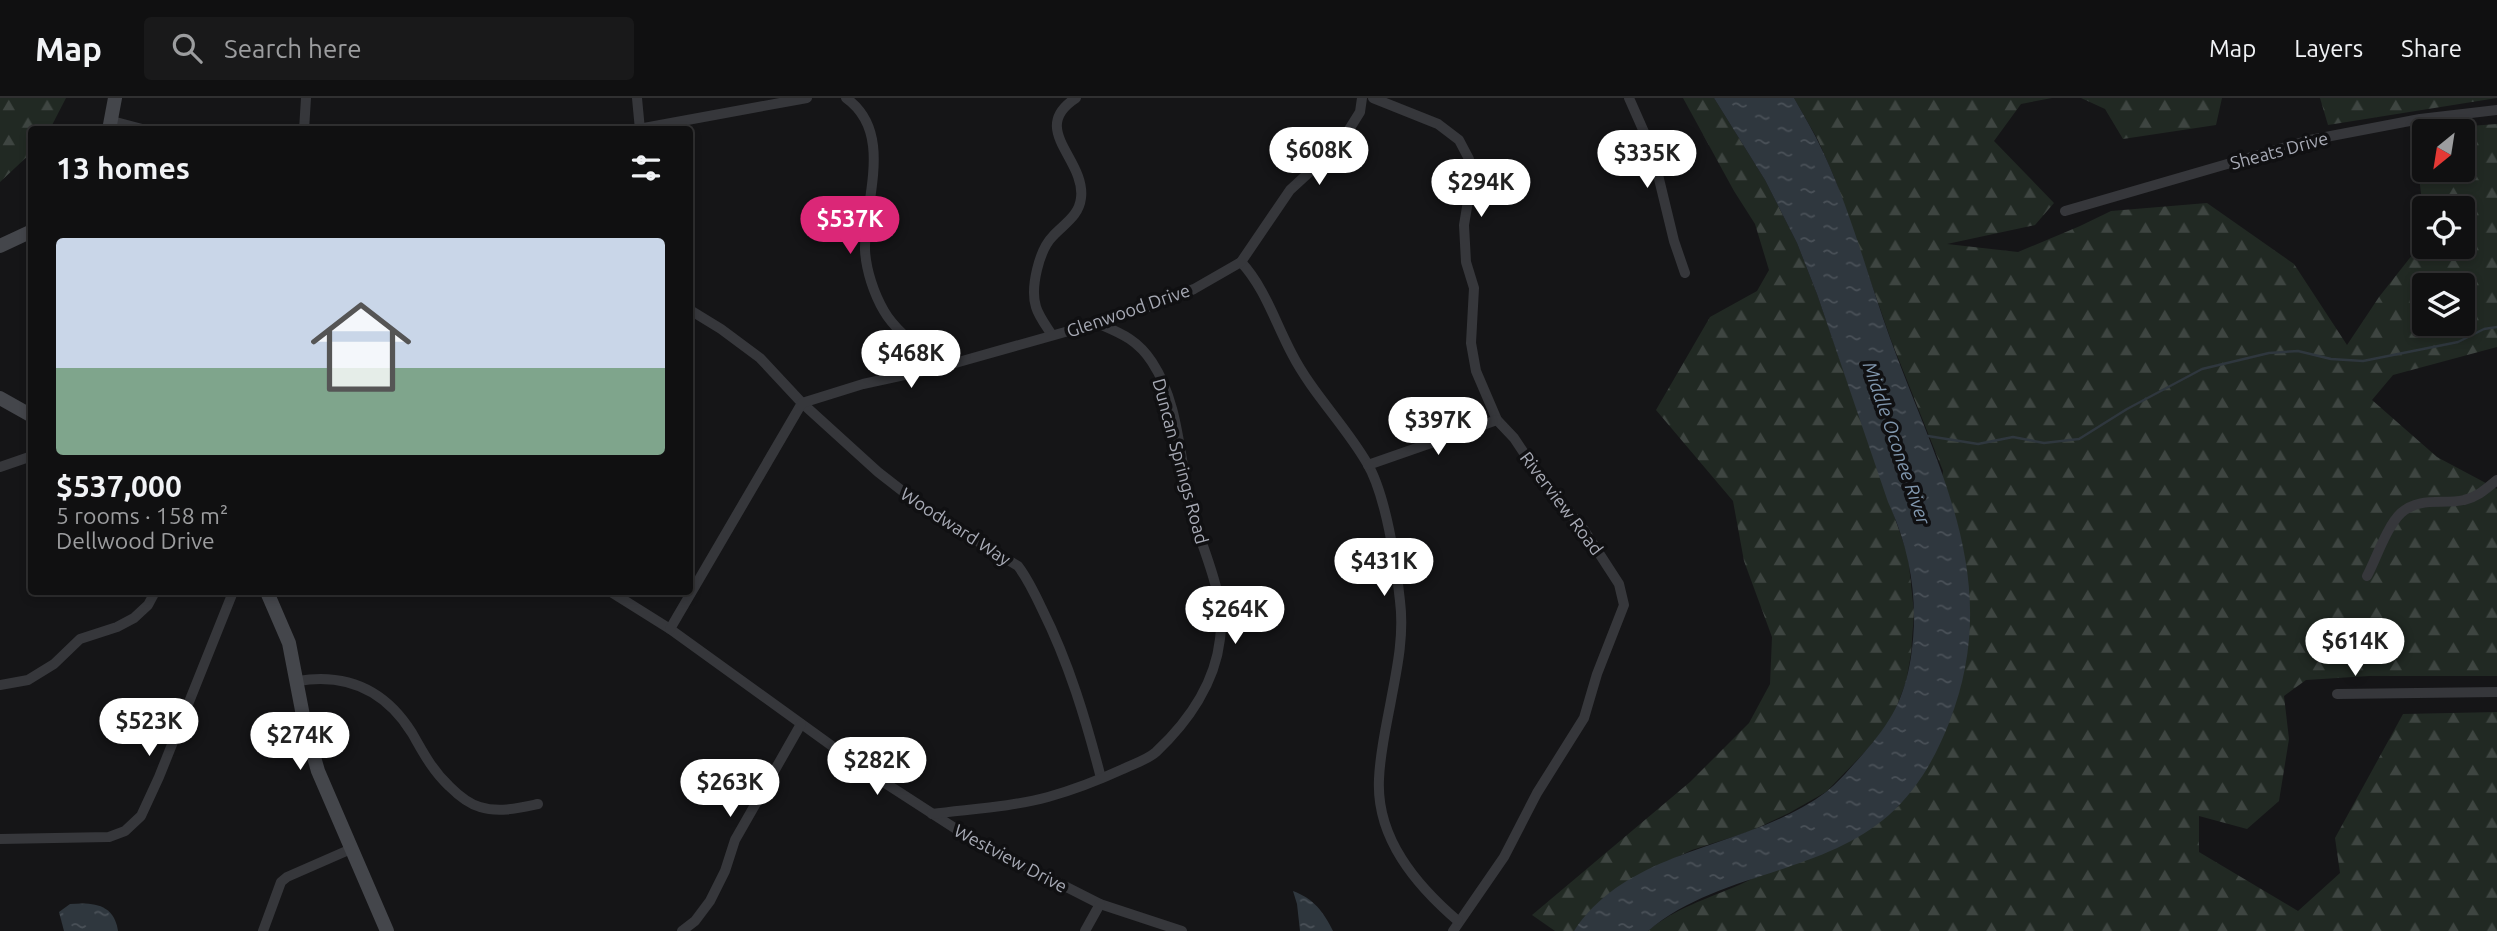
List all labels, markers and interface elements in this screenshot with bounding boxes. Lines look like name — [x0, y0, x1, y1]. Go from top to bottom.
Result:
search box — [144, 17, 634, 80]
icon: search — [168, 29, 206, 67]
text: Map — [35, 30, 102, 67]
text: Search here — [224, 34, 362, 63]
text: Map — [2209, 35, 2256, 62]
text: Layers — [2294, 35, 2363, 62]
text: Share — [2401, 35, 2462, 62]
north arrow — [2412, 119, 2474, 182]
map controls — [2412, 119, 2475, 336]
pin: $608K — [1270, 127, 1368, 187]
street label: Sheats Drive — [2228, 127, 2330, 173]
pin: $335K — [1598, 130, 1696, 190]
text: $608K — [1285, 137, 1353, 162]
text: $335K — [1613, 140, 1681, 165]
icon: filters — [627, 149, 665, 187]
text: 13 homes — [56, 151, 190, 185]
pin: $294K — [1432, 159, 1530, 219]
text: $294K — [1447, 169, 1515, 194]
button: locate — [2412, 196, 2475, 259]
pin: $537K — [801, 197, 899, 256]
text: $537K — [816, 206, 884, 231]
button: layers — [2412, 273, 2475, 336]
street label: Glenwood Drive — [1064, 280, 1192, 340]
icon: home — [298, 284, 424, 410]
pin: $468K — [862, 330, 960, 390]
text: $468K — [877, 340, 945, 365]
water label: Middle Oconee River — [1859, 359, 1935, 528]
street label: Duncan Springs Road — [1149, 376, 1213, 546]
pin: $397K — [1389, 398, 1487, 457]
text: $397K — [1404, 407, 1472, 432]
street label: Riverview Road — [1517, 447, 1607, 559]
text: $537,000 — [56, 469, 182, 503]
street label: Woodward Way — [897, 483, 1015, 569]
text: 5 rooms · 158 m² — [56, 503, 228, 528]
text: Dellwood Drive — [56, 528, 215, 553]
pin: $431K — [1335, 538, 1433, 598]
text: $431K — [1350, 548, 1418, 573]
pin: $264K — [1186, 587, 1284, 646]
text: $264K — [1201, 596, 1269, 621]
pin: $614K — [2306, 618, 2404, 678]
text: $614K — [2321, 628, 2389, 653]
pin: $523K — [100, 698, 198, 758]
text: $523K — [115, 708, 183, 733]
pin: $274K — [251, 712, 349, 772]
text: $274K — [266, 722, 334, 747]
pin: $282K — [828, 738, 926, 797]
text: $282K — [843, 747, 911, 772]
pin: $263K — [681, 760, 779, 819]
text: $263K — [696, 769, 764, 794]
street label: Westview Drive — [951, 820, 1071, 896]

